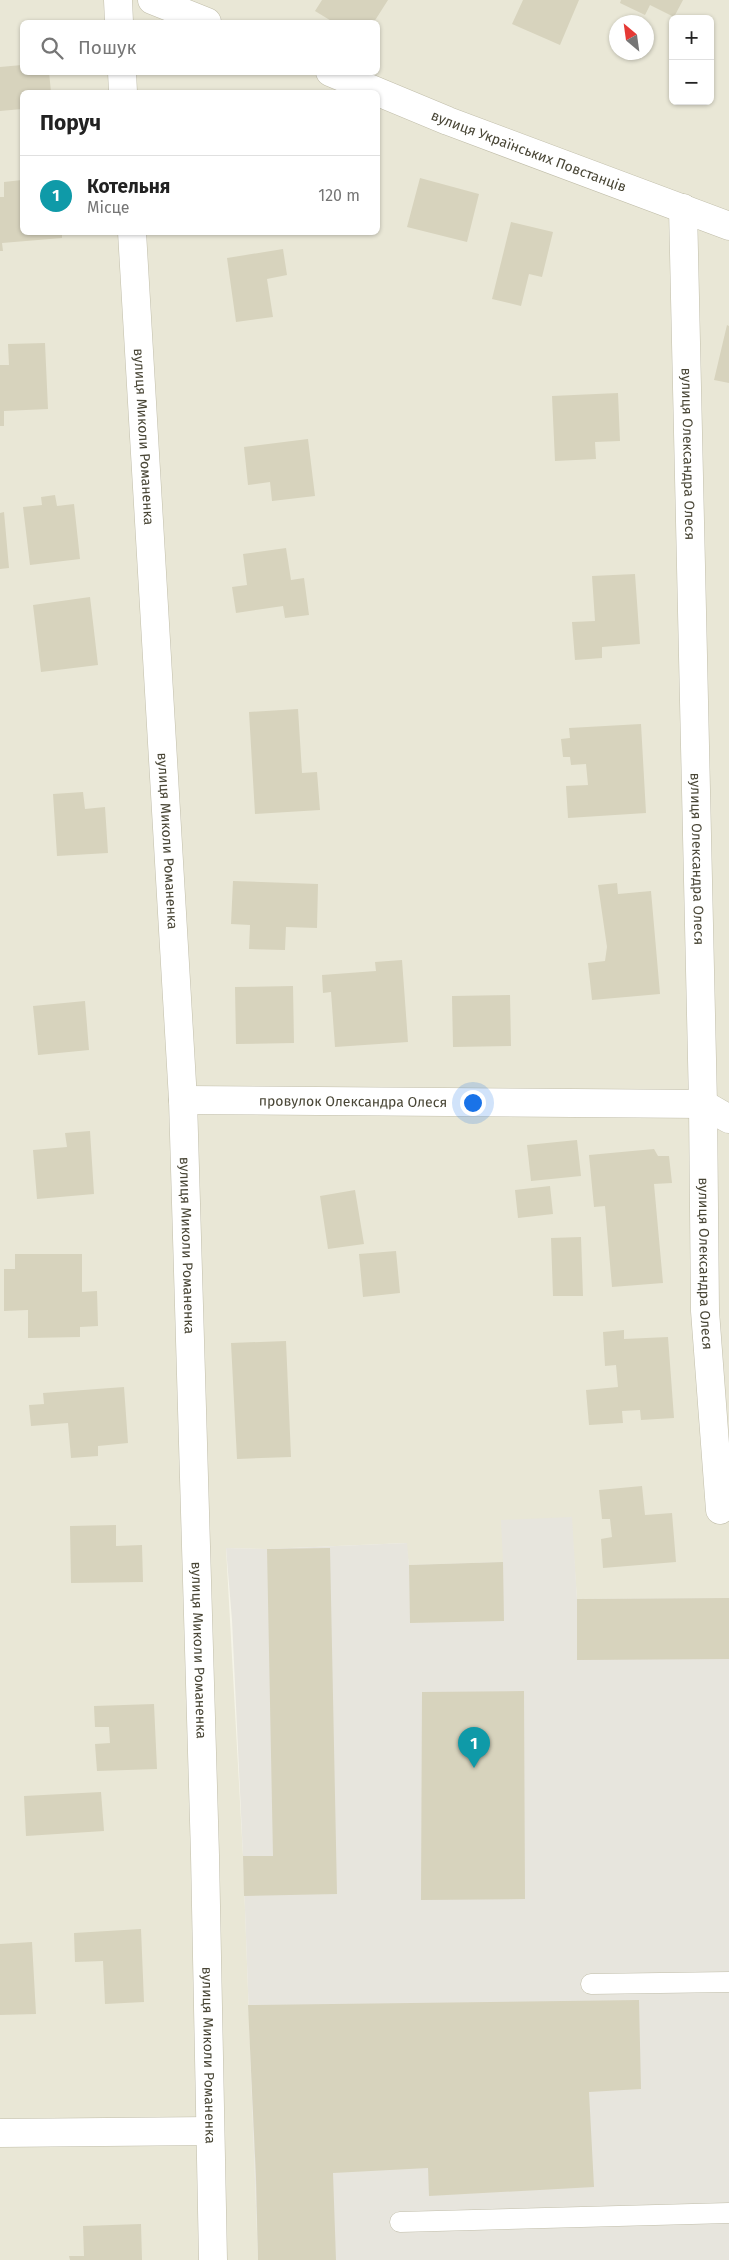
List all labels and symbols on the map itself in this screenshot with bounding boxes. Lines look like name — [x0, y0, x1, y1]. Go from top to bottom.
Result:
north arrow — [609, 15, 654, 60]
street label: вулиця Українських Повстанців — [429, 106, 629, 195]
street label: вулиця Миколи Романенка — [130, 348, 158, 526]
street label: вулиця Олександра Олеся — [678, 368, 699, 540]
street label: вулиця Миколи Романенка — [154, 752, 181, 930]
street label: вулиця Олександра Олеся — [687, 772, 708, 945]
your location — [460, 1090, 486, 1116]
street label: провулок Олександра Олеся — [259, 1092, 447, 1111]
street label: вулиця Миколи Романенка — [176, 1157, 198, 1334]
street label: вулиця Олександра Олеся — [695, 1177, 716, 1351]
street label: вулиця Миколи Романенка — [188, 1561, 210, 1739]
pin: 1 — [458, 1727, 490, 1768]
street label: вулиця Миколи Романенка — [199, 1966, 219, 2144]

